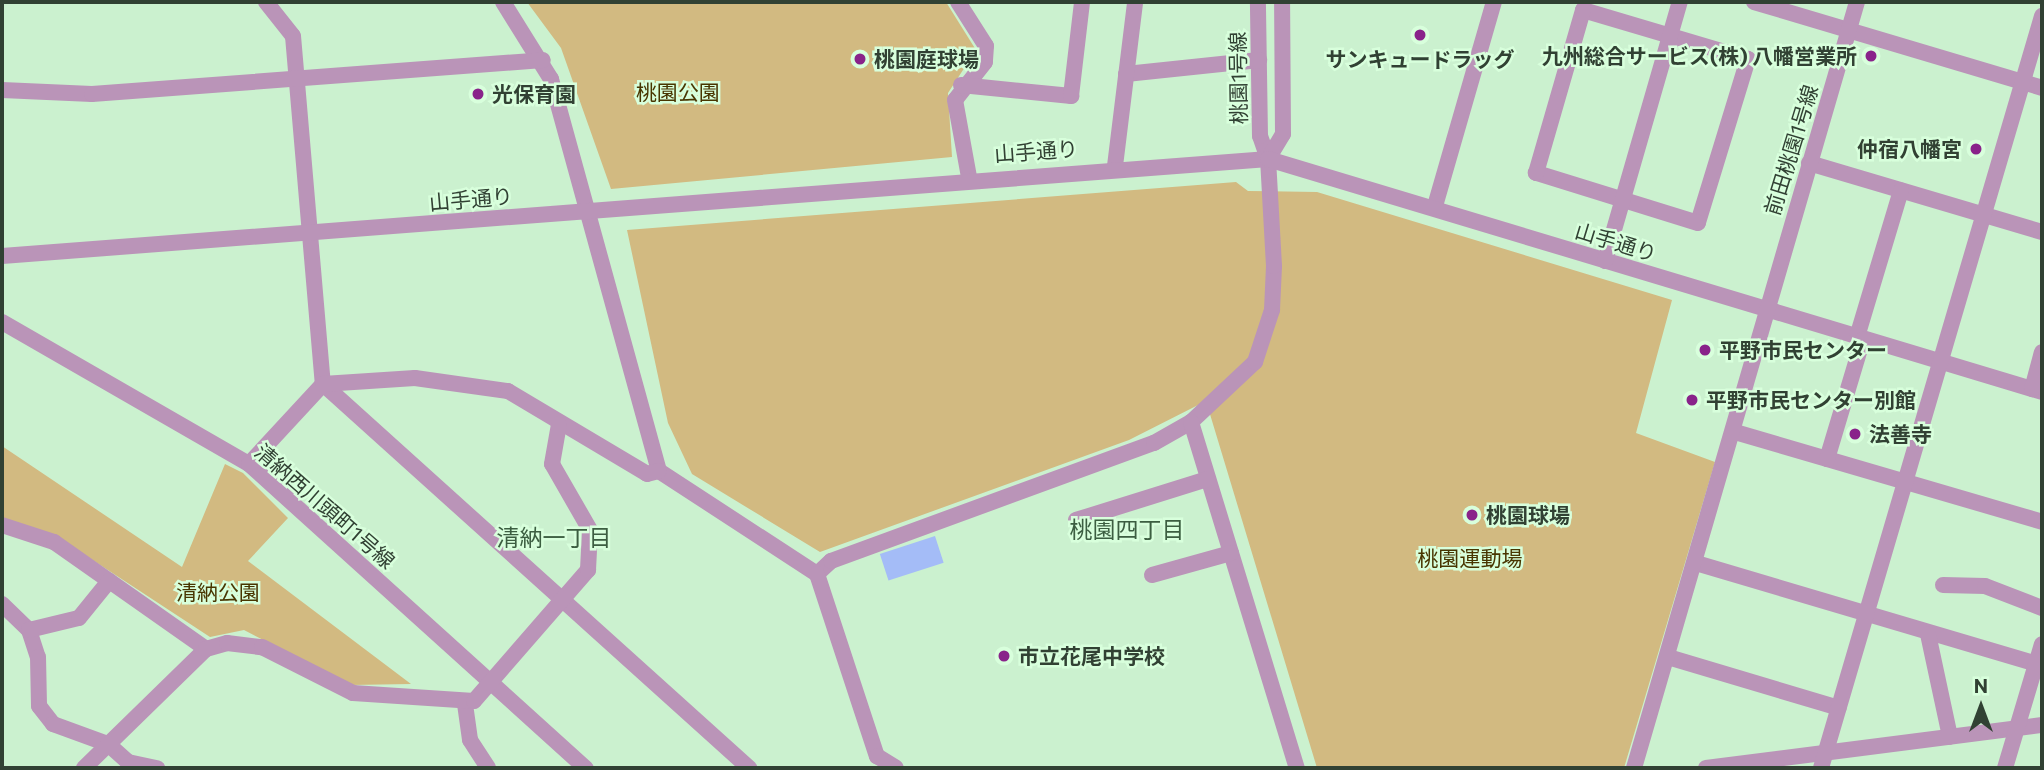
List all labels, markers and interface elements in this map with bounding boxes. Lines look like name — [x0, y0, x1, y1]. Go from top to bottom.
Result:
marker: サンキュードラッグ — [1412, 27, 1428, 43]
street label: 桃園1号線 — [1225, 31, 1251, 125]
place label: 九州総合サービス(株) 八幡営業所 — [1542, 43, 1857, 69]
place label: 桃園庭球場 — [874, 46, 979, 72]
place label: サンキュードラッグ — [1326, 46, 1514, 72]
marker: 九州総合サービス(株) 八幡営業所 — [1863, 48, 1879, 64]
marker: 桃園庭球場 — [852, 51, 868, 67]
park label: 桃園公園 — [636, 79, 720, 105]
place label: 光保育園 — [492, 81, 576, 107]
street label: 前田桃園1号線 — [1759, 82, 1823, 218]
marker: 光保育園 — [470, 86, 486, 102]
street label: 山手通り — [993, 136, 1079, 166]
place label: 仲宿八幡宮 — [1857, 136, 1962, 162]
marker: 仲宿八幡宮 — [1968, 141, 1984, 157]
street label: 山手通り — [428, 183, 514, 215]
street label: 山手通り — [1572, 218, 1660, 266]
place label: 平野市民センター — [1719, 337, 1887, 363]
marker: 平野市民センター — [1697, 342, 1713, 358]
place label: 平野市民センター別館 — [1706, 387, 1916, 413]
marker: 平野市民センター別館 — [1684, 392, 1700, 408]
place label: 法善寺 — [1869, 421, 1932, 447]
marker: 法善寺 — [1847, 426, 1863, 442]
street label: 清納西川頭町1号線 — [250, 438, 400, 574]
place label: 桃園球場 — [1486, 502, 1570, 528]
marker: 桃園球場 — [1464, 507, 1480, 523]
district label: 桃園四丁目 — [1070, 515, 1184, 543]
district label: 清納一丁目 — [497, 523, 611, 551]
park label: 桃園運動場 — [1418, 545, 1522, 571]
park label: 清納公園 — [176, 579, 260, 605]
place label: 市立花尾中学校 — [1018, 643, 1165, 669]
marker: 市立花尾中学校 — [996, 648, 1012, 664]
north arrow — [1946, 672, 2016, 742]
text: N — [1974, 674, 1988, 697]

